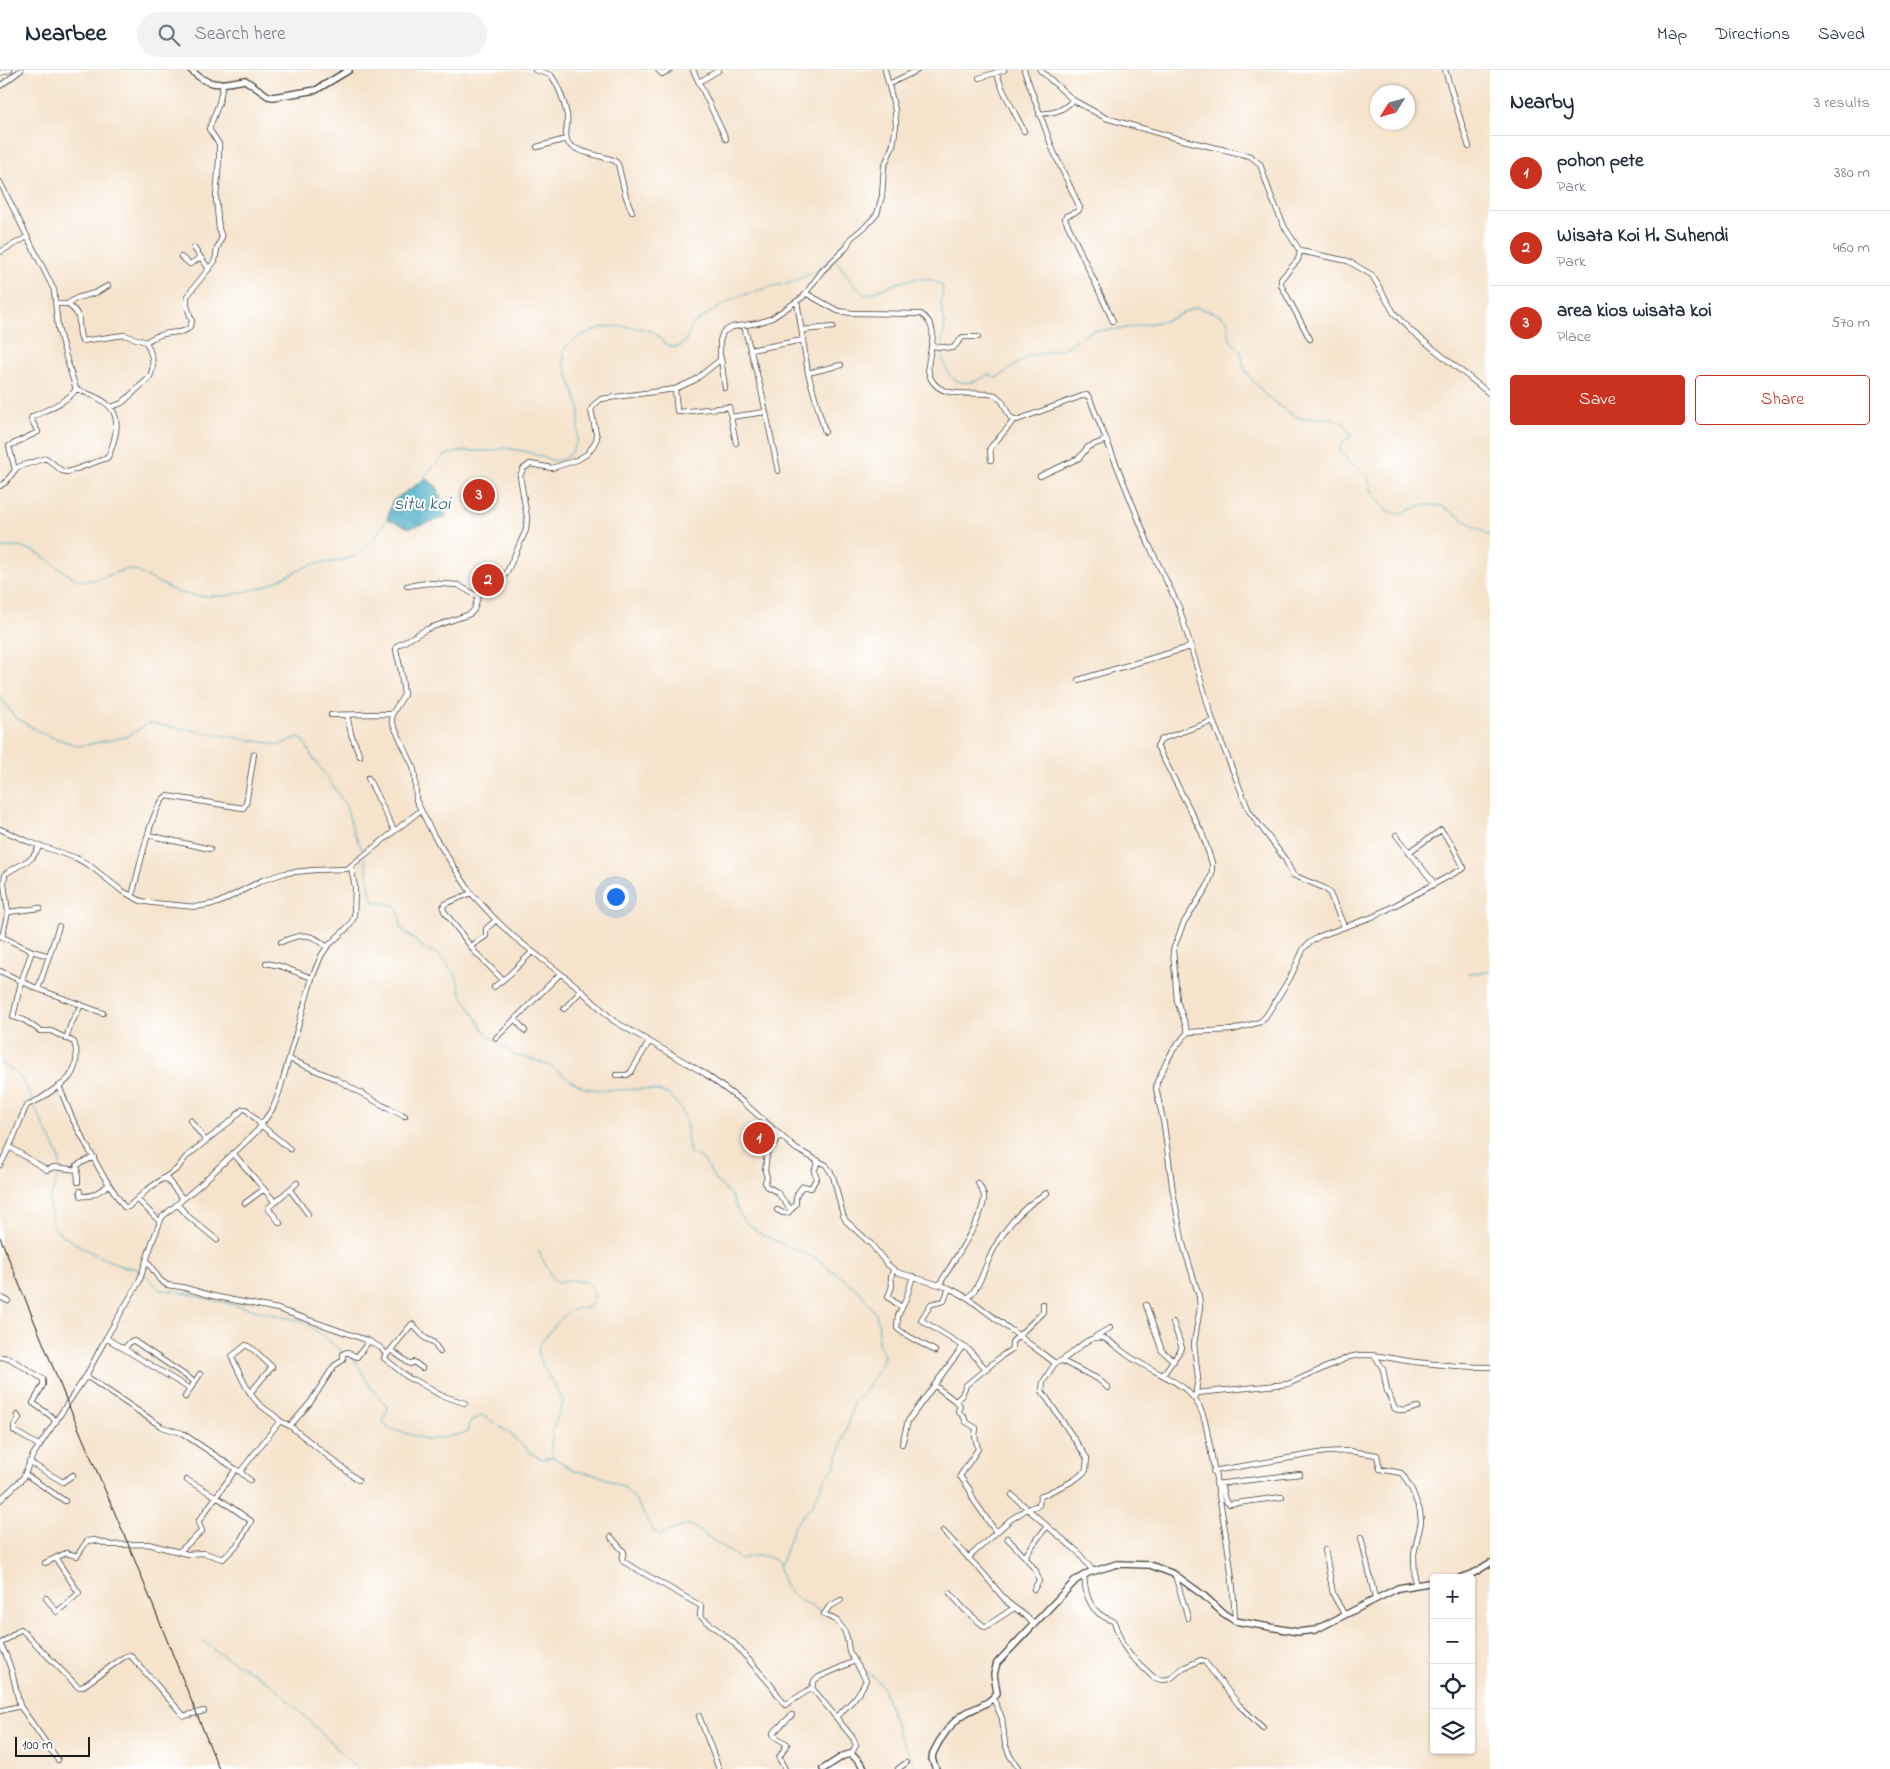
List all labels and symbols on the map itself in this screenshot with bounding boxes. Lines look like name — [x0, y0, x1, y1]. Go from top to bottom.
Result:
north arrow — [1370, 85, 1415, 130]
pin: 3 — [463, 476, 495, 514]
water label: situ koi — [394, 491, 452, 518]
pin: 2 — [472, 561, 504, 599]
your location — [603, 884, 629, 910]
pin: 1 — [743, 1119, 775, 1157]
scale bar — [15, 1734, 90, 1757]

